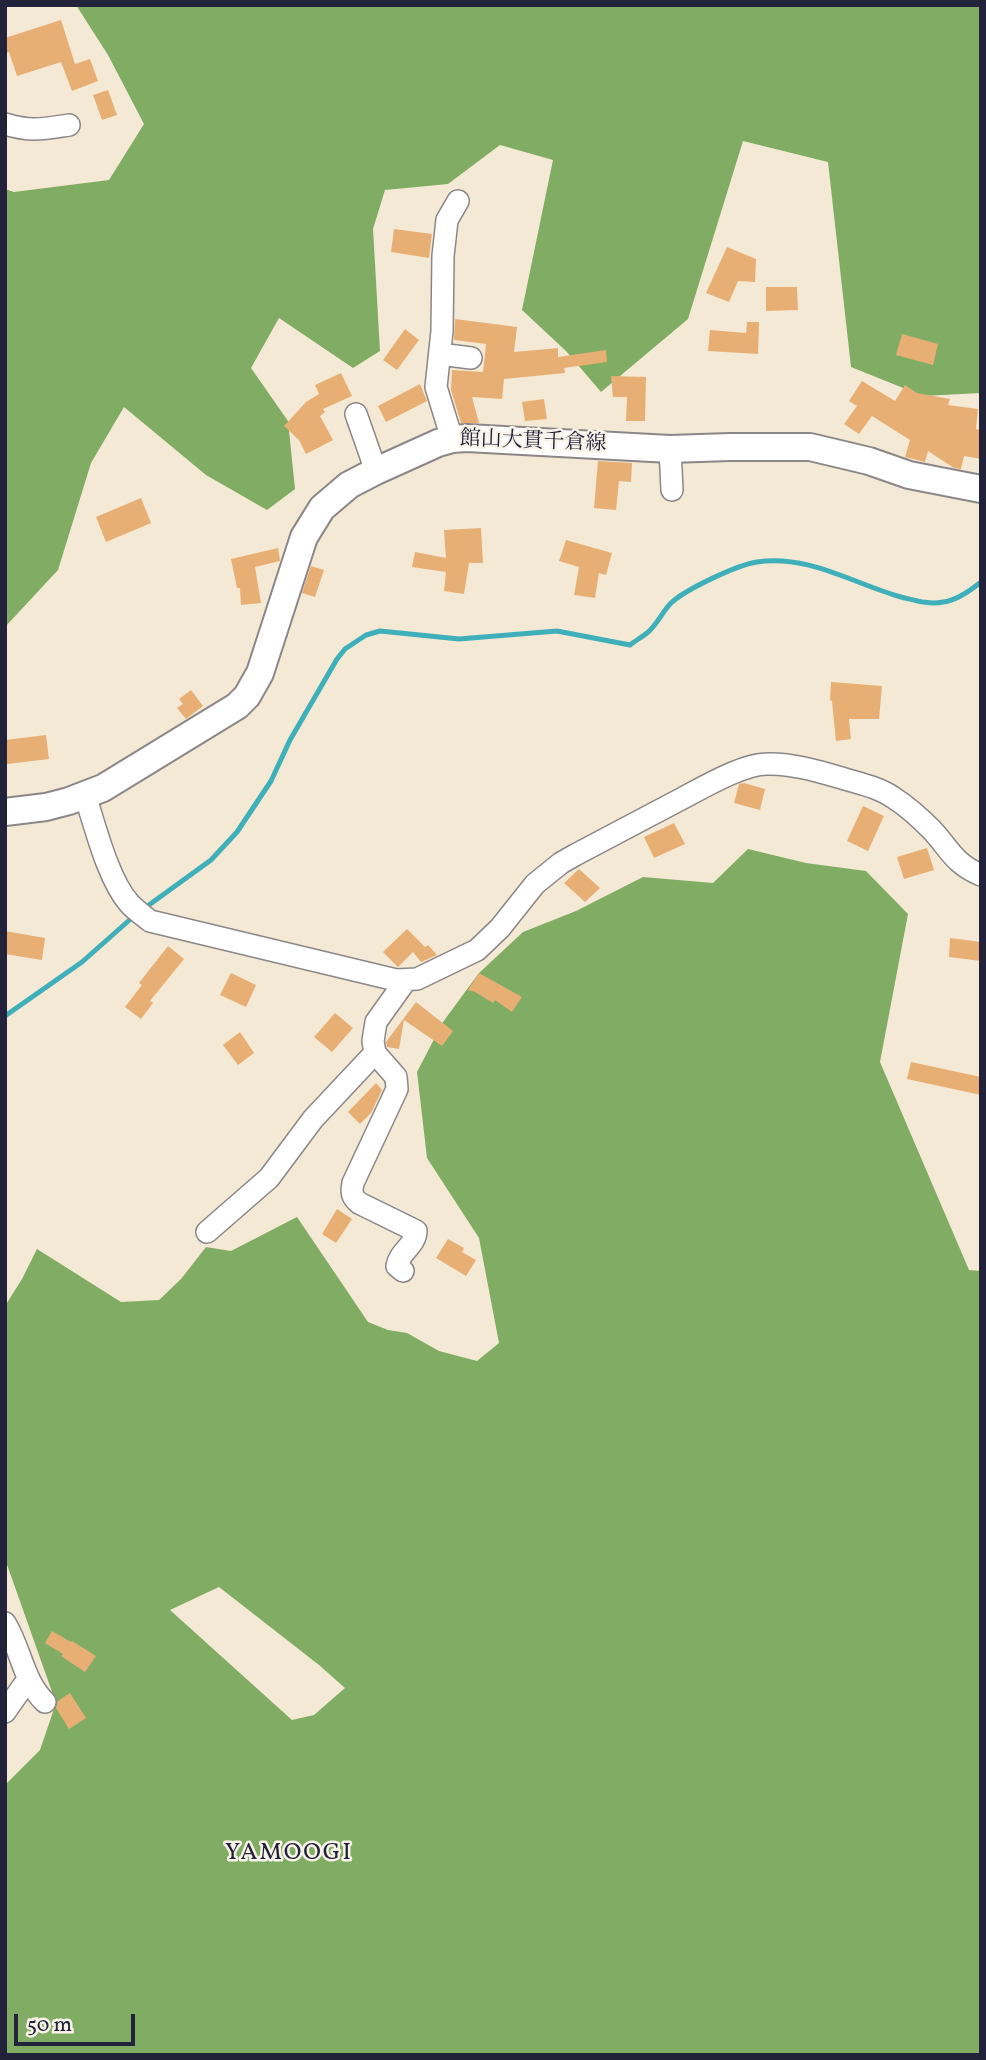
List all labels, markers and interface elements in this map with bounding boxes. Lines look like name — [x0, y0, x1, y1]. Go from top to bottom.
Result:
street label: 館山大貫千倉線 — [459, 428, 607, 458]
district label: YAMOOGI — [226, 1841, 352, 1869]
scale bar — [18, 2000, 138, 2044]
text: 50 m — [27, 2011, 72, 2040]

